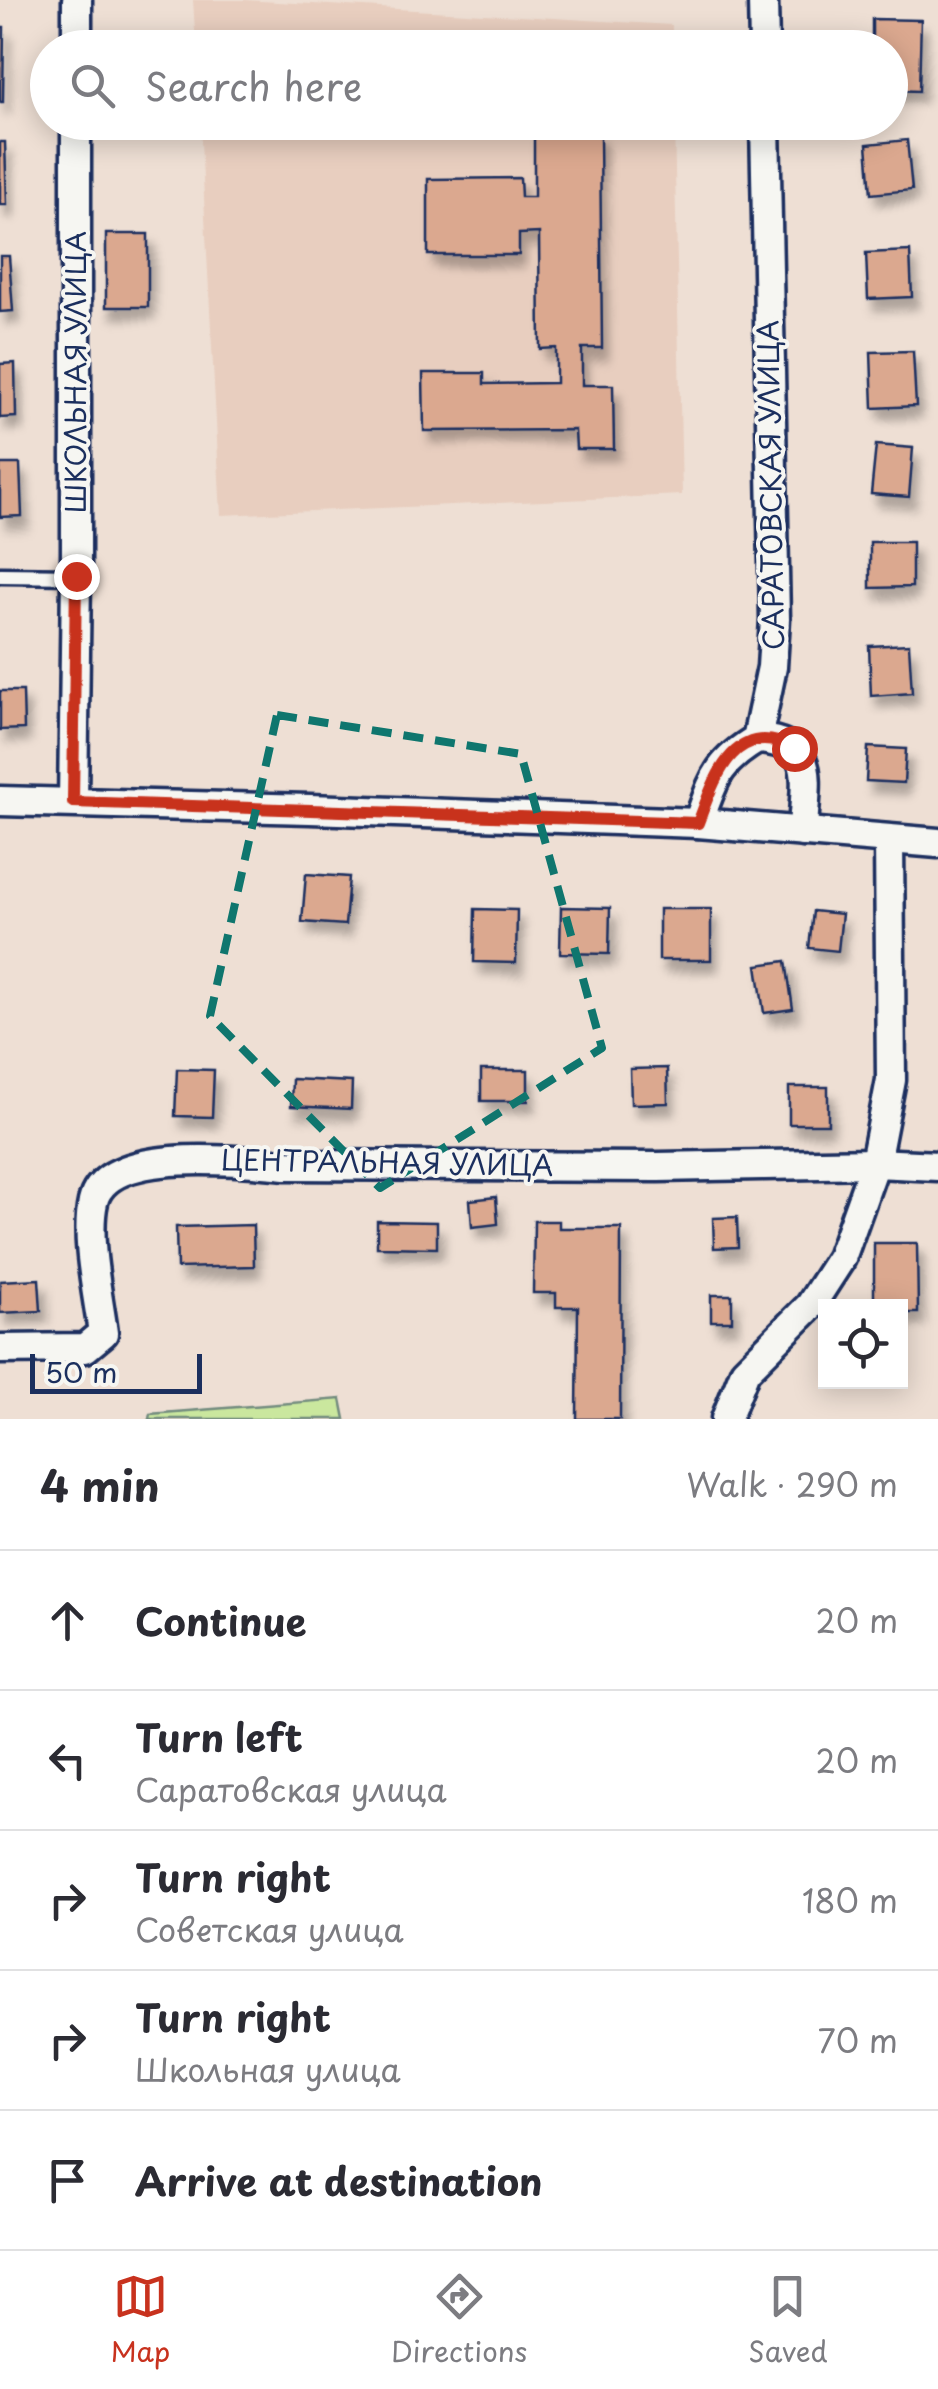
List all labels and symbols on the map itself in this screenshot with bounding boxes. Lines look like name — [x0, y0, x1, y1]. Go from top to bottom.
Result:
street label: ШКОЛЬНАЯ УЛИЦА — [53, 231, 96, 513]
street label: САРАТОВСКАЯ УЛИЦА — [745, 320, 794, 650]
route end — [54, 554, 100, 600]
route start — [772, 726, 818, 772]
street label: ЦЕНТРАЛЬНАЯ УЛИЦА — [220, 1137, 554, 1186]
scale bar — [30, 1349, 202, 1394]

